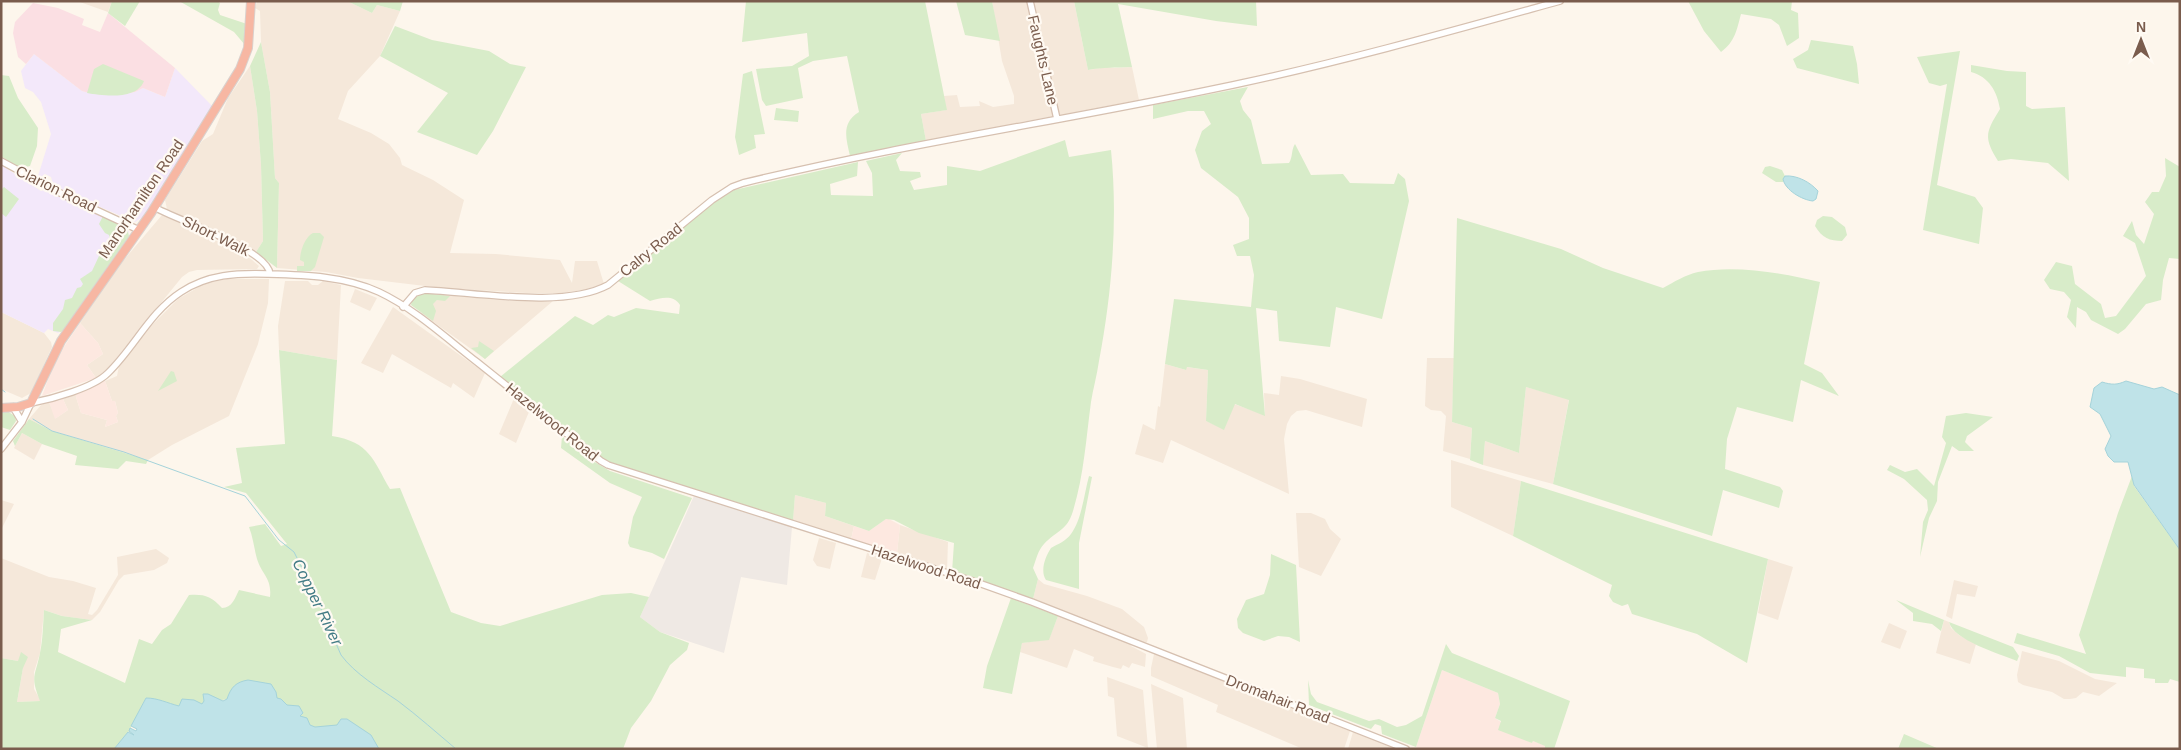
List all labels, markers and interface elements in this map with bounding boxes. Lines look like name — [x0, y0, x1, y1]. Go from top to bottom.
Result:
street label: Faughts Lane — [1025, 13, 1062, 106]
north arrow — [2116, 15, 2166, 65]
text: N — [2136, 19, 2146, 35]
street label: Manorhamilton Road — [95, 136, 187, 261]
street label: Clarion Road — [13, 162, 99, 215]
street label: Short Walk — [180, 212, 253, 259]
street label: Calry Road — [616, 219, 685, 280]
street label: Hazelwood Road — [503, 379, 602, 464]
street label: Hazelwood Road — [869, 541, 983, 592]
water label: Copper River — [289, 556, 346, 649]
street label: Dromahair Road — [1224, 671, 1333, 726]

